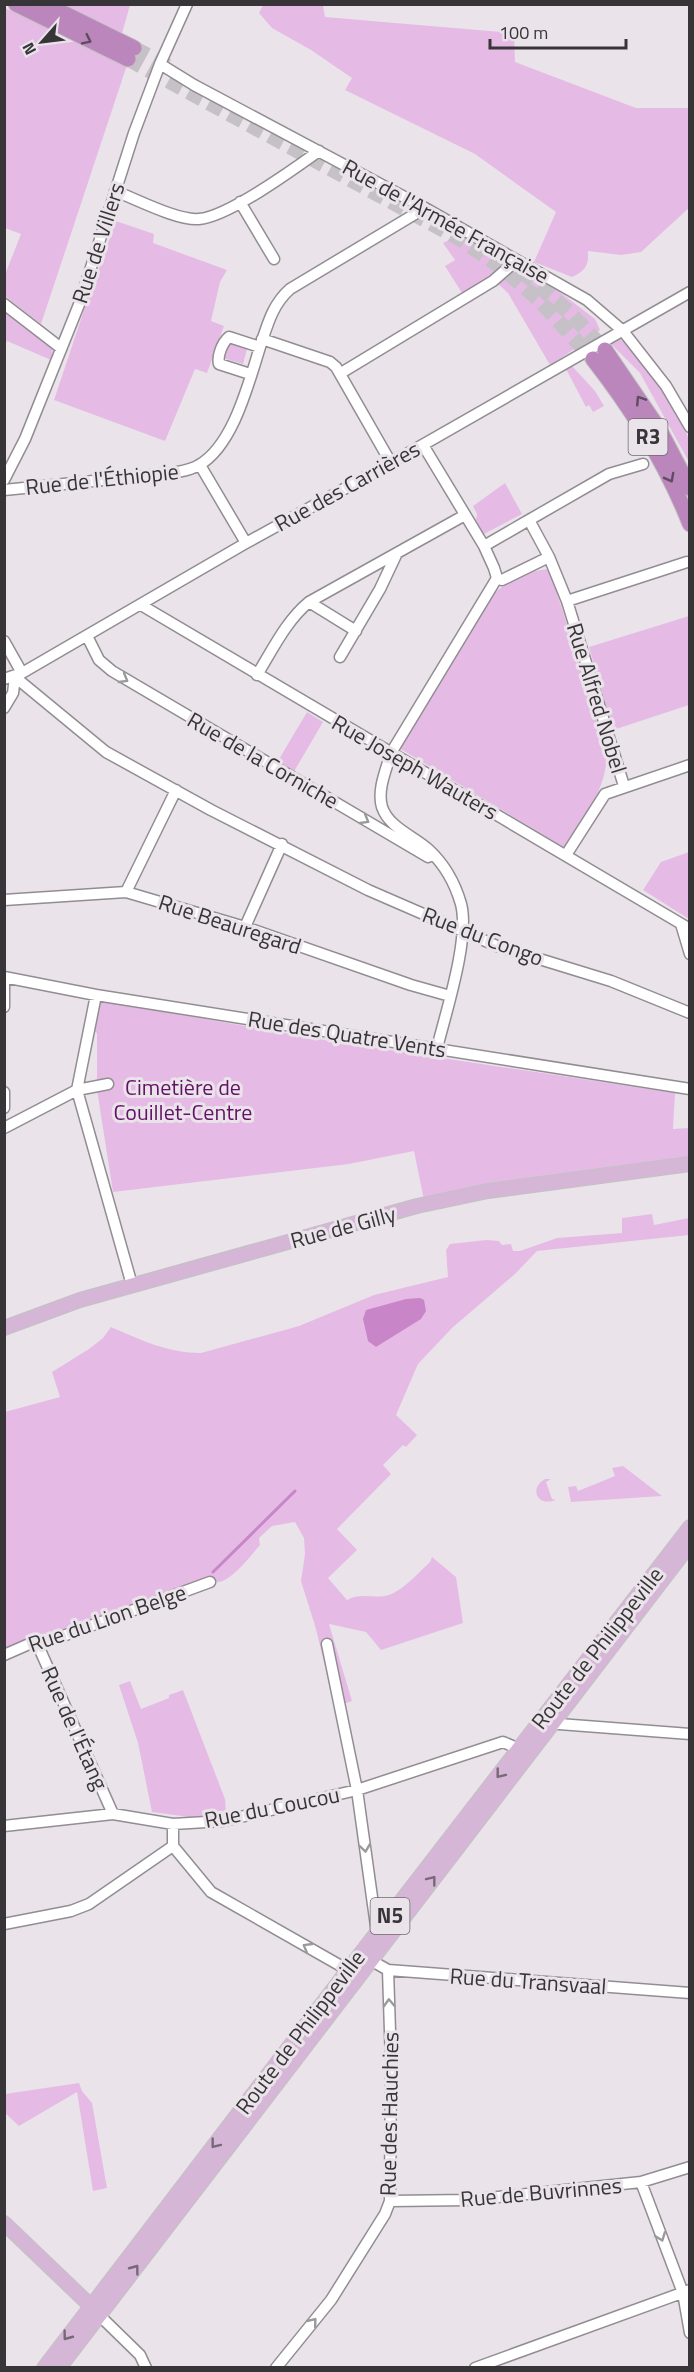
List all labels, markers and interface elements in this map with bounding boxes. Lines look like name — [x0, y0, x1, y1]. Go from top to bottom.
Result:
north arrow — [12, 12, 72, 72]
scale bar — [490, 12, 626, 50]
text: 100 m — [499, 19, 548, 46]
one-way arrow — [81, 32, 92, 44]
text: N — [16, 39, 42, 60]
street label: Rue de l'Armée Française — [336, 150, 556, 292]
street label: Rue de Villers — [62, 178, 134, 308]
one-way arrow — [636, 396, 647, 407]
road number: R3 — [628, 419, 668, 455]
street label: Rue des Carrières — [268, 432, 426, 540]
street label: Rue de l'Éthiopie — [24, 454, 180, 504]
one-way arrow — [663, 472, 674, 483]
street label: Rue Alfred Nobel — [558, 619, 636, 777]
one-way arrow — [118, 671, 128, 683]
street label: Rue de la Corniche — [181, 703, 345, 817]
street label: Rue Joseph Wauters — [325, 705, 505, 829]
one-way arrow — [359, 813, 369, 824]
street label: Rue Beauregard — [154, 885, 306, 963]
street label: Rue du Congo — [417, 897, 549, 975]
street label: Rue des Quatre Vents — [246, 1002, 448, 1066]
park label: Cimetière de Couillet-Centre — [114, 1070, 252, 1129]
street label: Rue de Gilly — [287, 1197, 400, 1257]
street label: Route de Philippeville — [523, 1559, 671, 1737]
street label: Rue du Lion Belge — [23, 1575, 191, 1661]
street label: Rue de l'Étang — [33, 1661, 117, 1795]
one-way arrow — [497, 1767, 508, 1778]
street label: Rue du Coucou — [201, 1777, 343, 1837]
one-way arrow — [359, 1843, 371, 1853]
one-way arrow — [425, 1876, 436, 1887]
road number: N5 — [370, 1898, 410, 1934]
one-way arrow — [303, 1942, 313, 1954]
street label: Route de Philippeville — [227, 1943, 373, 2121]
street label: Rue du Transvaal — [448, 1959, 608, 2003]
one-way arrow — [383, 1998, 396, 2007]
street label: Rue des Hauchies — [371, 2032, 407, 2196]
one-way arrow — [211, 2138, 222, 2149]
street label: Rue de Buvrinnes — [459, 2168, 623, 2216]
one-way arrow — [654, 2231, 667, 2242]
one-way arrow — [128, 2264, 139, 2275]
one-way arrow — [306, 2318, 317, 2329]
one-way arrow — [64, 2330, 75, 2341]

